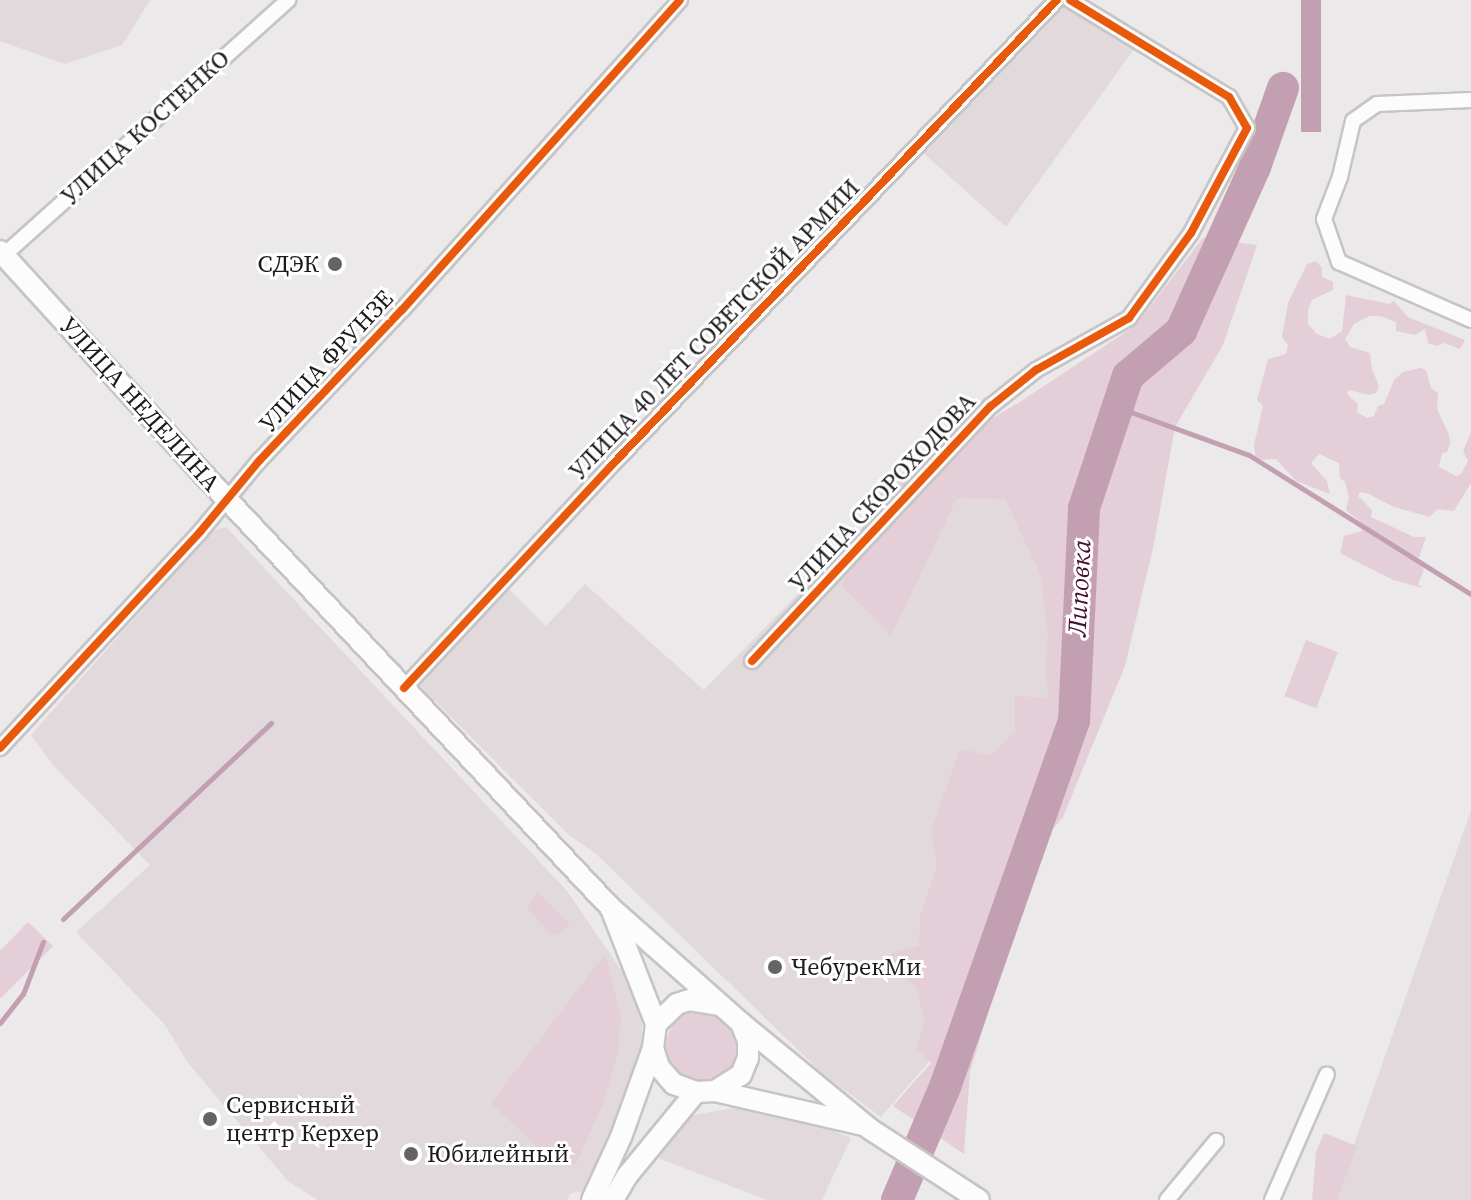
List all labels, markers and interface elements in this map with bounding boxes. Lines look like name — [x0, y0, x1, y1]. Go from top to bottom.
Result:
street label: УЛИЦА КОСТЕНКО — [55, 44, 235, 210]
street label: УЛИЦА 40 ЛЕТ СОВЕТСКОЙ АРМИИ — [562, 173, 866, 485]
place label: СДЭК — [257, 250, 319, 278]
marker: СДЭК — [326, 255, 344, 273]
street label: УЛИЦА ФРУНЗЕ — [253, 284, 399, 438]
street label: УЛИЦА НЕДЕЛИНА — [54, 311, 226, 497]
street label: УЛИЦА СКОРОХОДОВА — [783, 387, 981, 597]
water label: Липовка — [1062, 539, 1098, 637]
place label: ЧебурекМи — [791, 953, 922, 981]
marker: ЧебурекМи — [766, 958, 784, 976]
place label: Сервисный центр Керхер — [226, 1091, 379, 1147]
marker: Сервисный центр Керхер — [201, 1110, 219, 1128]
place label: Юбилейный — [427, 1140, 569, 1168]
marker: Юбилейный — [402, 1145, 420, 1163]

